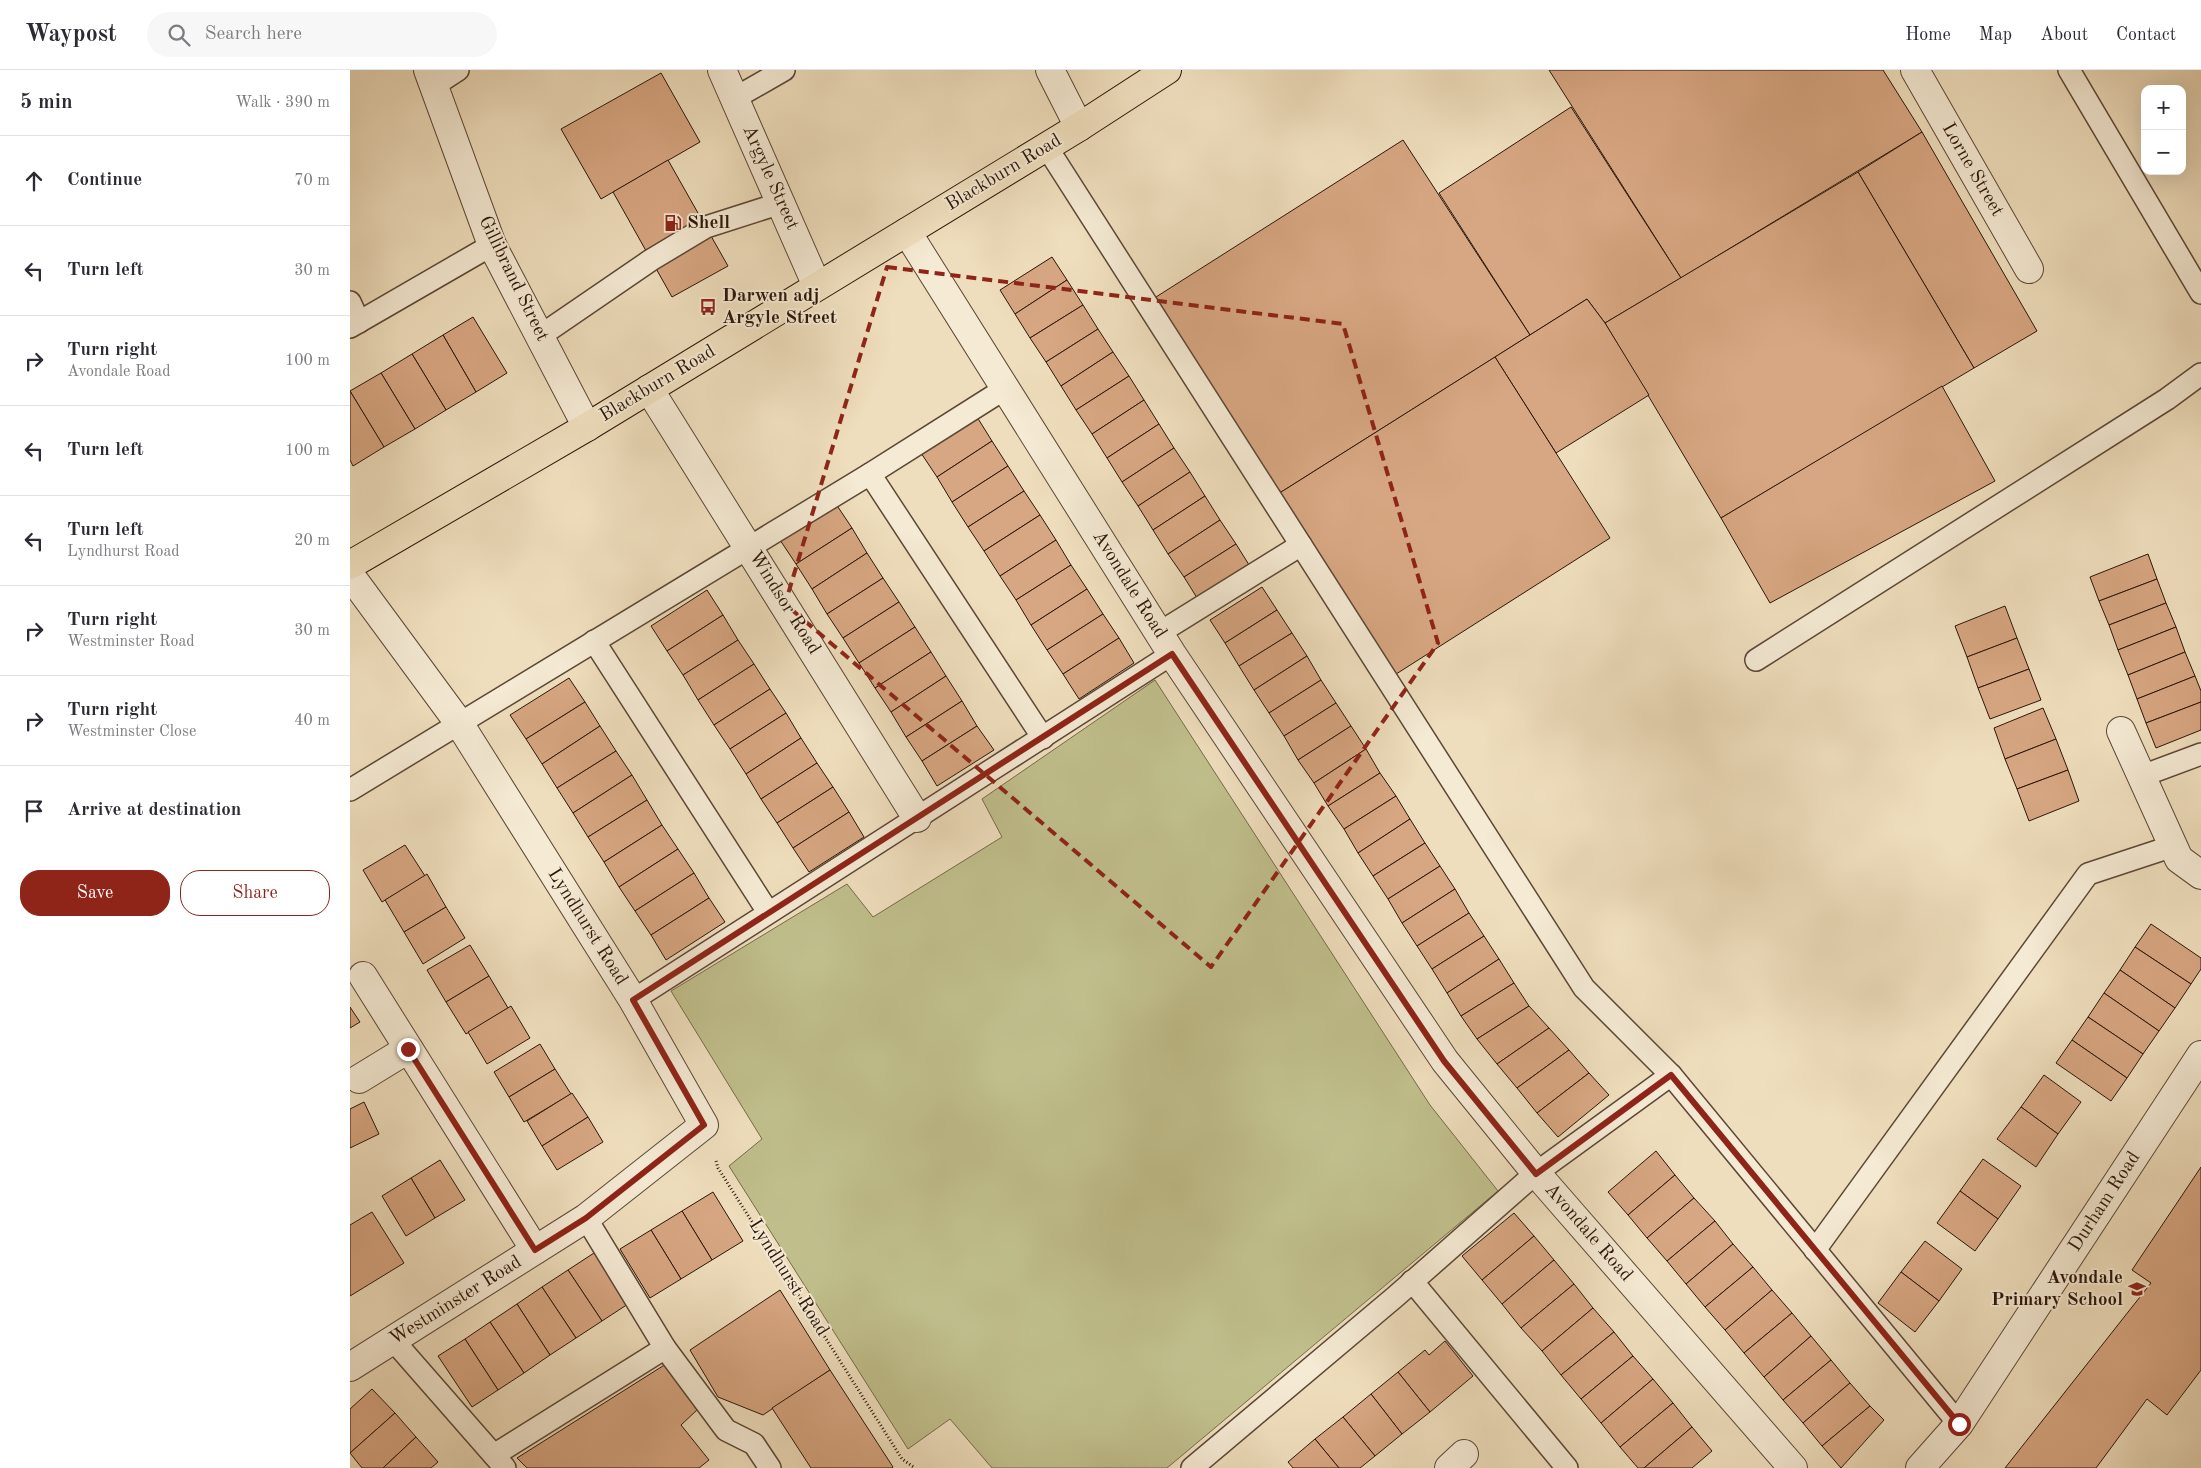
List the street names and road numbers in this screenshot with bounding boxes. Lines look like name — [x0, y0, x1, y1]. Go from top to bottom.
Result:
street label: Lorne Street — [1938, 120, 2006, 220]
street label: Argyle Street — [739, 123, 801, 233]
street label: Blackburn Road — [943, 131, 1065, 215]
street label: Gillibrand Street — [474, 213, 552, 345]
street label: Blackburn Road — [597, 342, 719, 426]
street label: Avondale Road — [1088, 528, 1170, 642]
street label: Windsor Road — [745, 548, 823, 658]
street label: Lyndhurst Road — [543, 865, 631, 989]
street label: Durham Road — [2066, 1148, 2144, 1255]
street label: Avondale Road — [1540, 1180, 1636, 1286]
street label: Lyndhurst Road — [744, 1216, 832, 1340]
street label: Westminster Road — [387, 1253, 525, 1349]

